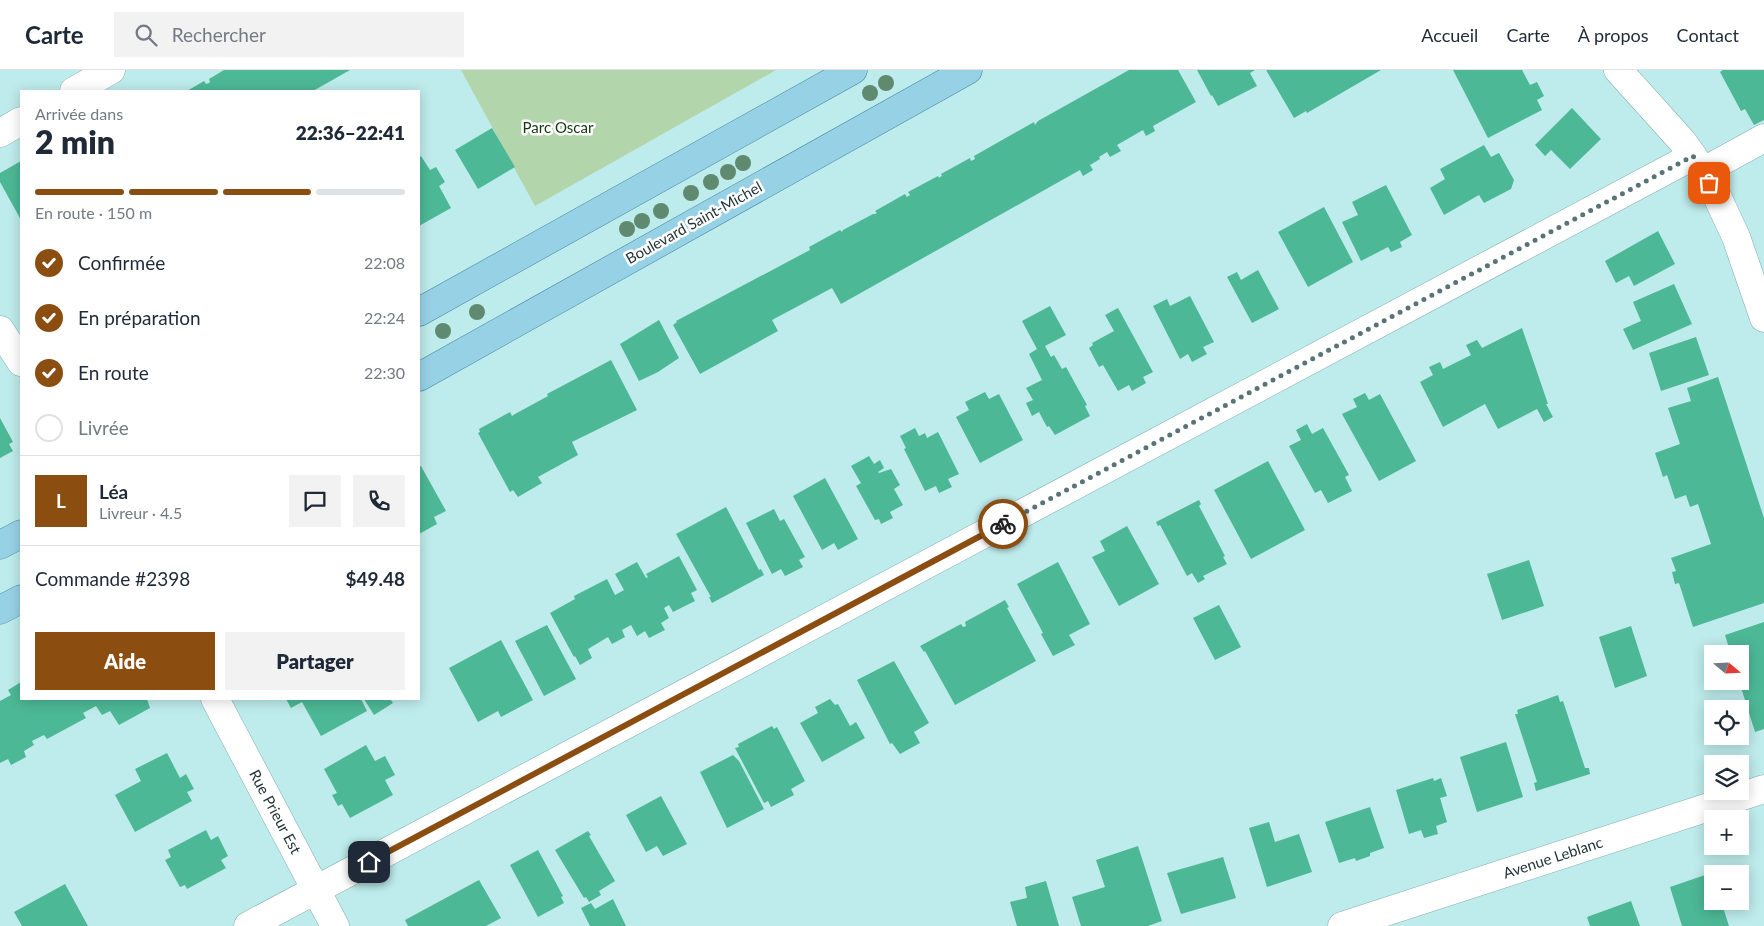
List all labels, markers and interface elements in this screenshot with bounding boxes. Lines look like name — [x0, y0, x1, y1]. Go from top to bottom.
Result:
search box — [114, 12, 464, 57]
text: Carte — [25, 20, 84, 49]
icon: search — [132, 21, 160, 49]
text: Rechercher — [172, 23, 266, 46]
text: Accueil — [1421, 24, 1478, 46]
text: Carte — [1506, 24, 1550, 46]
text: À propos — [1578, 24, 1649, 46]
text: Contact — [1677, 24, 1739, 46]
text: Arrivée dans — [35, 104, 123, 123]
park label: Parc Oscar — [523, 118, 594, 136]
text: 22:36–22:41 — [296, 121, 405, 144]
text: 2 min — [35, 122, 115, 161]
pin — [1688, 162, 1730, 204]
icon: bag — [1695, 169, 1723, 197]
street label: Boulevard Saint-Michel — [622, 177, 765, 267]
text: En route · 150 m — [35, 203, 152, 222]
icon: check — [35, 249, 63, 277]
text: Confirmée — [78, 251, 165, 274]
text: 22:08 — [364, 253, 405, 272]
icon: check — [35, 304, 63, 332]
text: En préparation — [78, 306, 201, 329]
text: 22:24 — [364, 308, 405, 327]
icon: check — [35, 359, 63, 387]
text: En route — [78, 361, 149, 384]
text: 22:30 — [364, 363, 405, 382]
text: Livrée — [78, 416, 129, 439]
button: chat — [289, 475, 341, 527]
button: phone — [353, 475, 405, 527]
text: Léa — [99, 480, 128, 503]
text: L — [56, 489, 66, 512]
courier — [978, 499, 1028, 549]
text: Livreur · 4.5 — [99, 503, 182, 522]
icon: bike — [989, 510, 1017, 538]
text: Commande #2398 — [35, 567, 190, 590]
text: $49.48 — [345, 567, 405, 590]
button: Aide — [35, 632, 215, 690]
button: Partager — [225, 632, 405, 690]
north arrow — [1704, 645, 1749, 690]
map controls — [1704, 645, 1749, 910]
button: locate — [1704, 700, 1749, 745]
button: layers — [1704, 755, 1749, 800]
street label: Rue Prieur Est — [246, 766, 306, 857]
button: + — [1704, 810, 1749, 855]
street label: Avenue Leblanc — [1501, 832, 1605, 882]
pin — [348, 841, 390, 883]
icon: home — [355, 848, 383, 876]
button: − — [1704, 865, 1749, 910]

